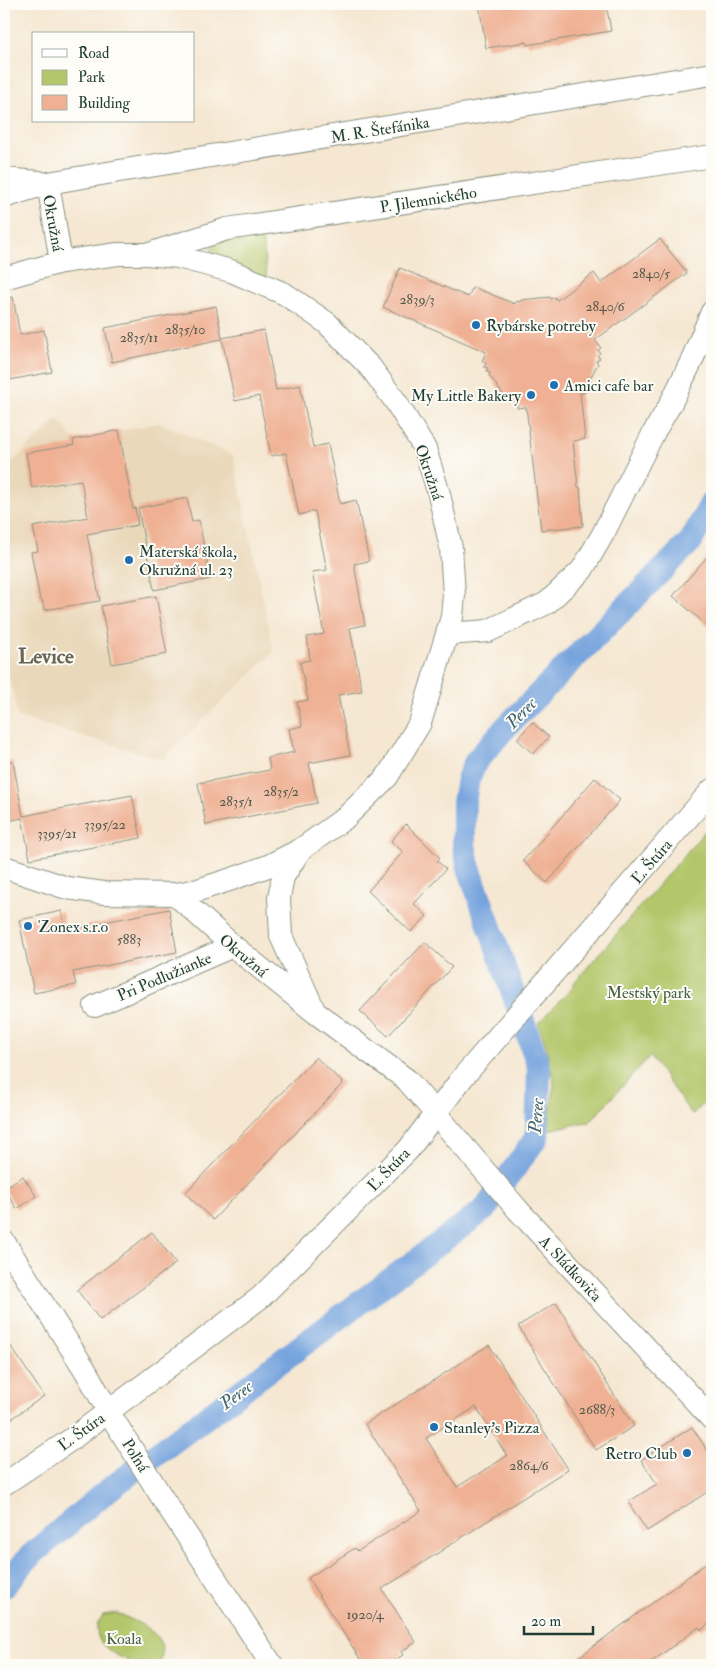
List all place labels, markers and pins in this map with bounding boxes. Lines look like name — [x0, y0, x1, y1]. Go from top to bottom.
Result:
place label: Rybárske potreby — [486, 316, 597, 337]
marker: Rybárske potreby — [470, 319, 482, 331]
place label: Amici cafe bar — [563, 376, 653, 396]
marker: Amici cafe bar — [548, 379, 560, 391]
place label: My Little Bakery — [411, 386, 522, 406]
marker: My Little Bakery — [525, 389, 537, 401]
place label: Materská škola, Okružná ul. 23 — [139, 542, 237, 580]
marker: Materská škola, Okružná ul. 23 — [123, 554, 135, 566]
place label: Zonex s.r.o — [38, 917, 109, 937]
marker: Zonex s.r.o — [22, 920, 34, 932]
place label: Stanley's Pizza — [444, 1418, 540, 1438]
marker: Stanley's Pizza — [428, 1421, 440, 1433]
place label: Retro Club — [605, 1444, 677, 1464]
marker: Retro Club — [681, 1447, 693, 1459]

